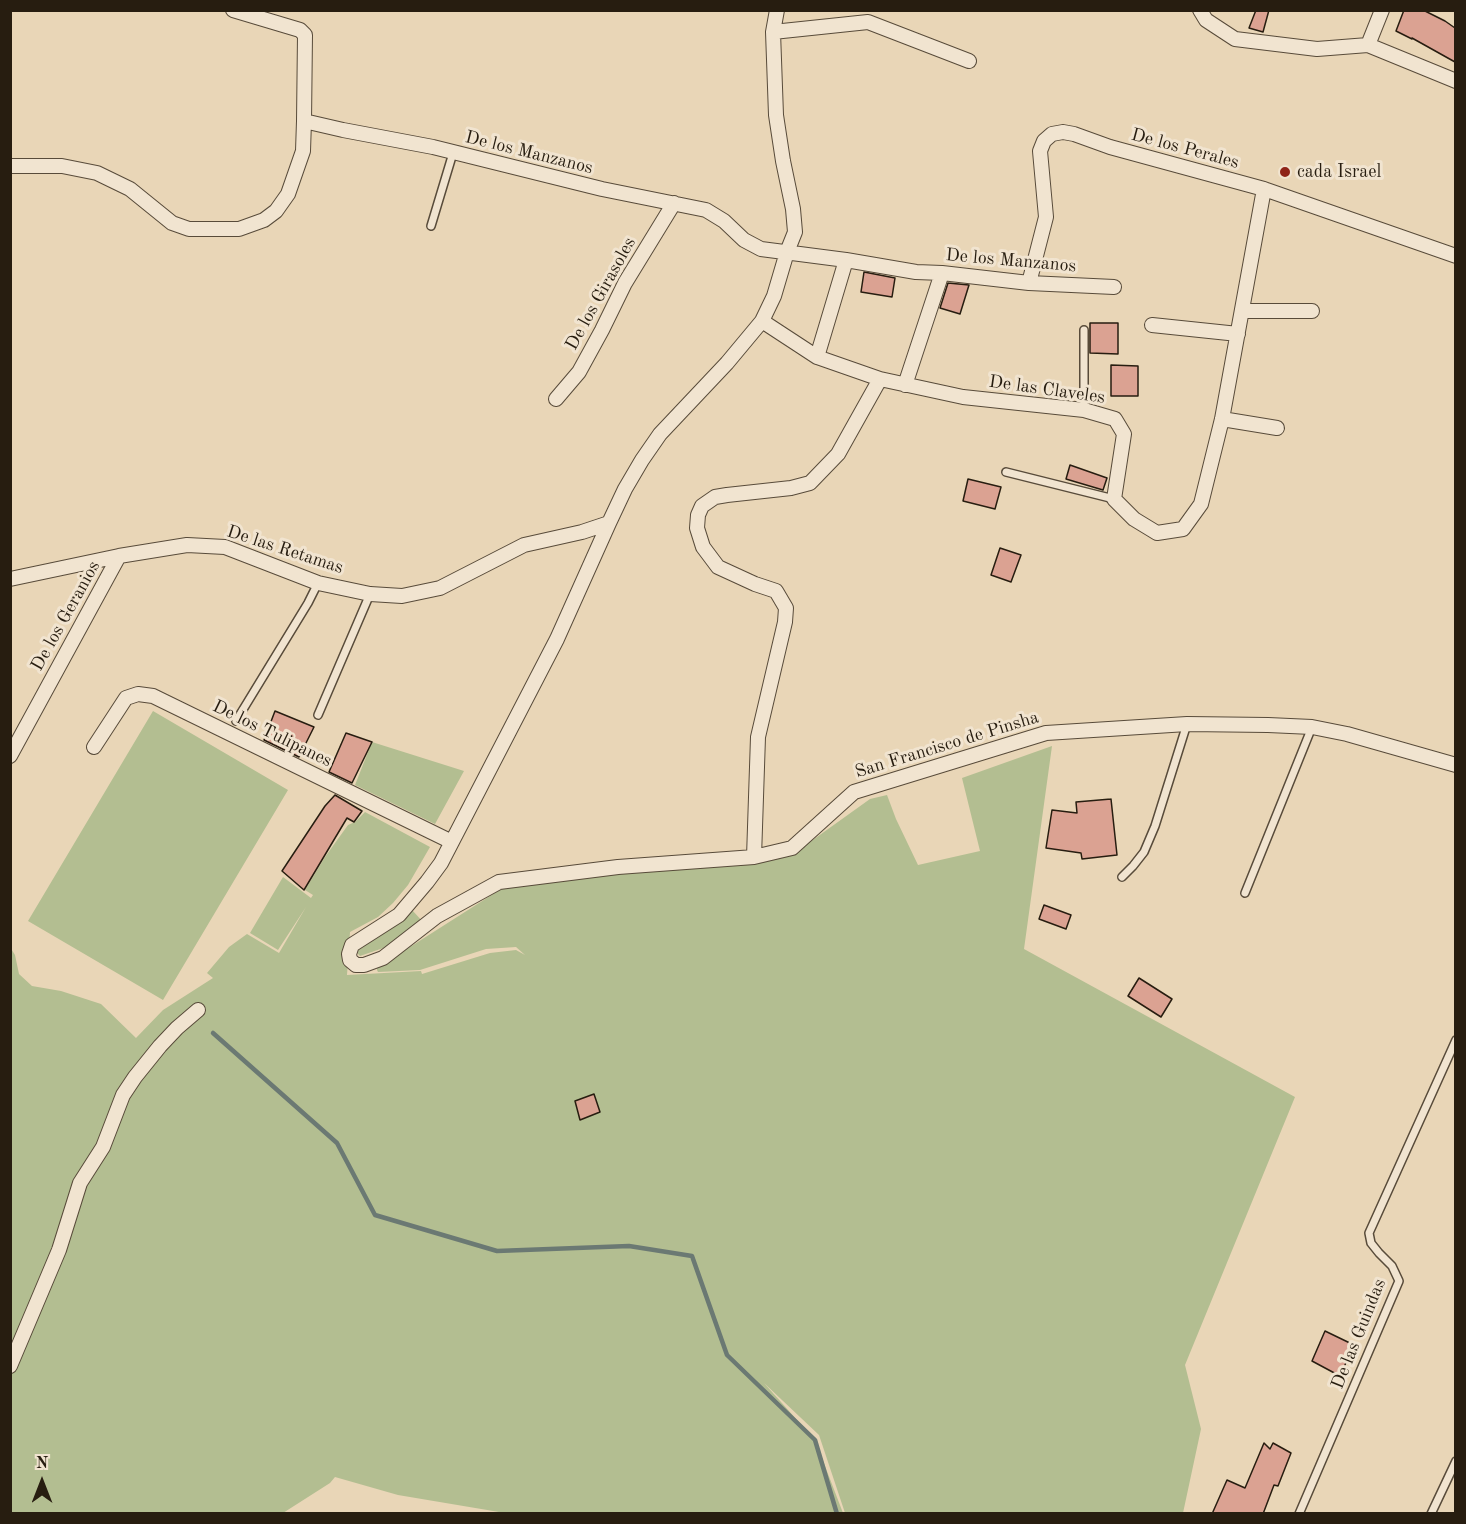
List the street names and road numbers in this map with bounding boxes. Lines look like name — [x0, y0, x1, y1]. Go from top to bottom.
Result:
street label: De los Perales — [1129, 124, 1241, 174]
street label: De los Manzanos — [463, 127, 595, 179]
street label: De los Girasoles — [561, 234, 641, 354]
street label: De los Manzanos — [945, 245, 1077, 277]
street label: De las Claveles — [988, 371, 1106, 409]
street label: De las Retamas — [224, 521, 346, 579]
street label: De los Geranios — [27, 557, 105, 675]
street label: De los Tulipanes — [209, 696, 335, 772]
street label: San Francisco de Pinsha — [852, 707, 1042, 783]
street label: De las Guindas — [1327, 1276, 1391, 1392]

